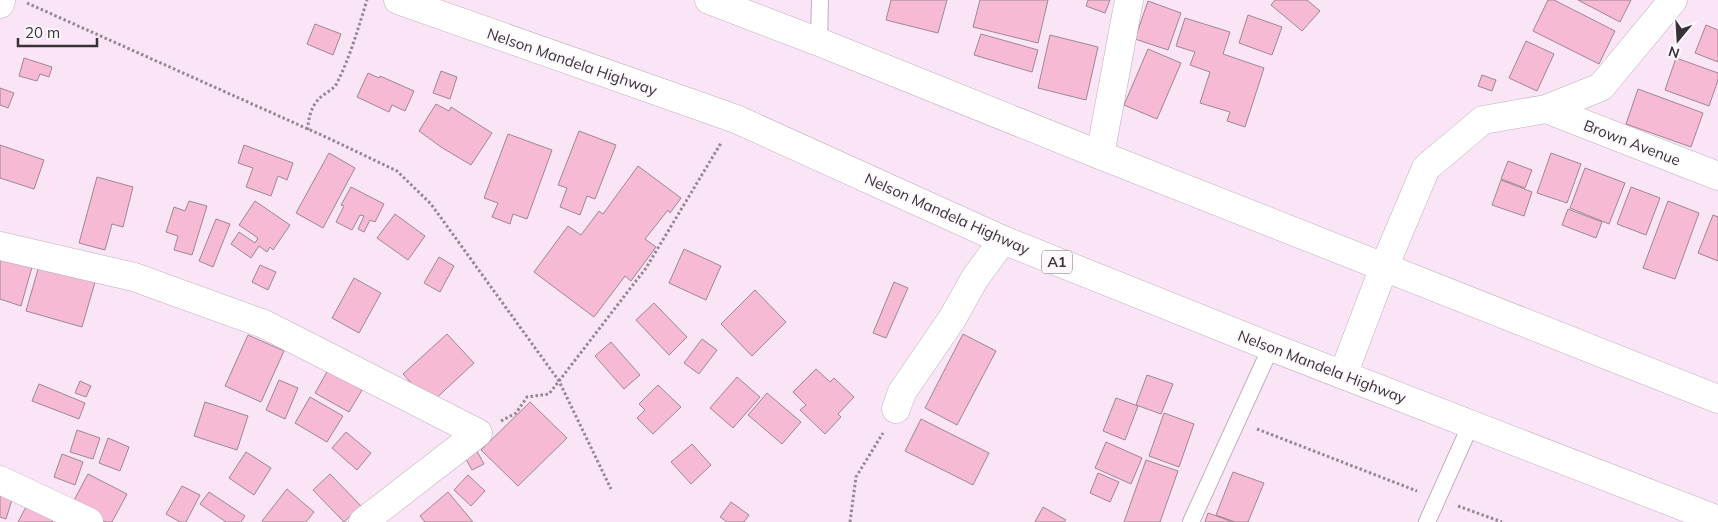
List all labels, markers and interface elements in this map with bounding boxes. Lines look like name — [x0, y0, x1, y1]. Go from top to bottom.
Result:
scale bar — [18, 15, 96, 47]
north arrow — [1653, 15, 1703, 65]
text: 20 m — [25, 23, 60, 42]
street label: Nelson Mandela Highway — [485, 23, 660, 100]
text: N — [1666, 42, 1682, 63]
street label: Brown Avenue — [1581, 115, 1683, 170]
street label: Nelson Mandela Highway — [862, 169, 1033, 259]
road number: A1 — [1042, 250, 1072, 274]
street label: Nelson Mandela Highway — [1235, 326, 1409, 407]

